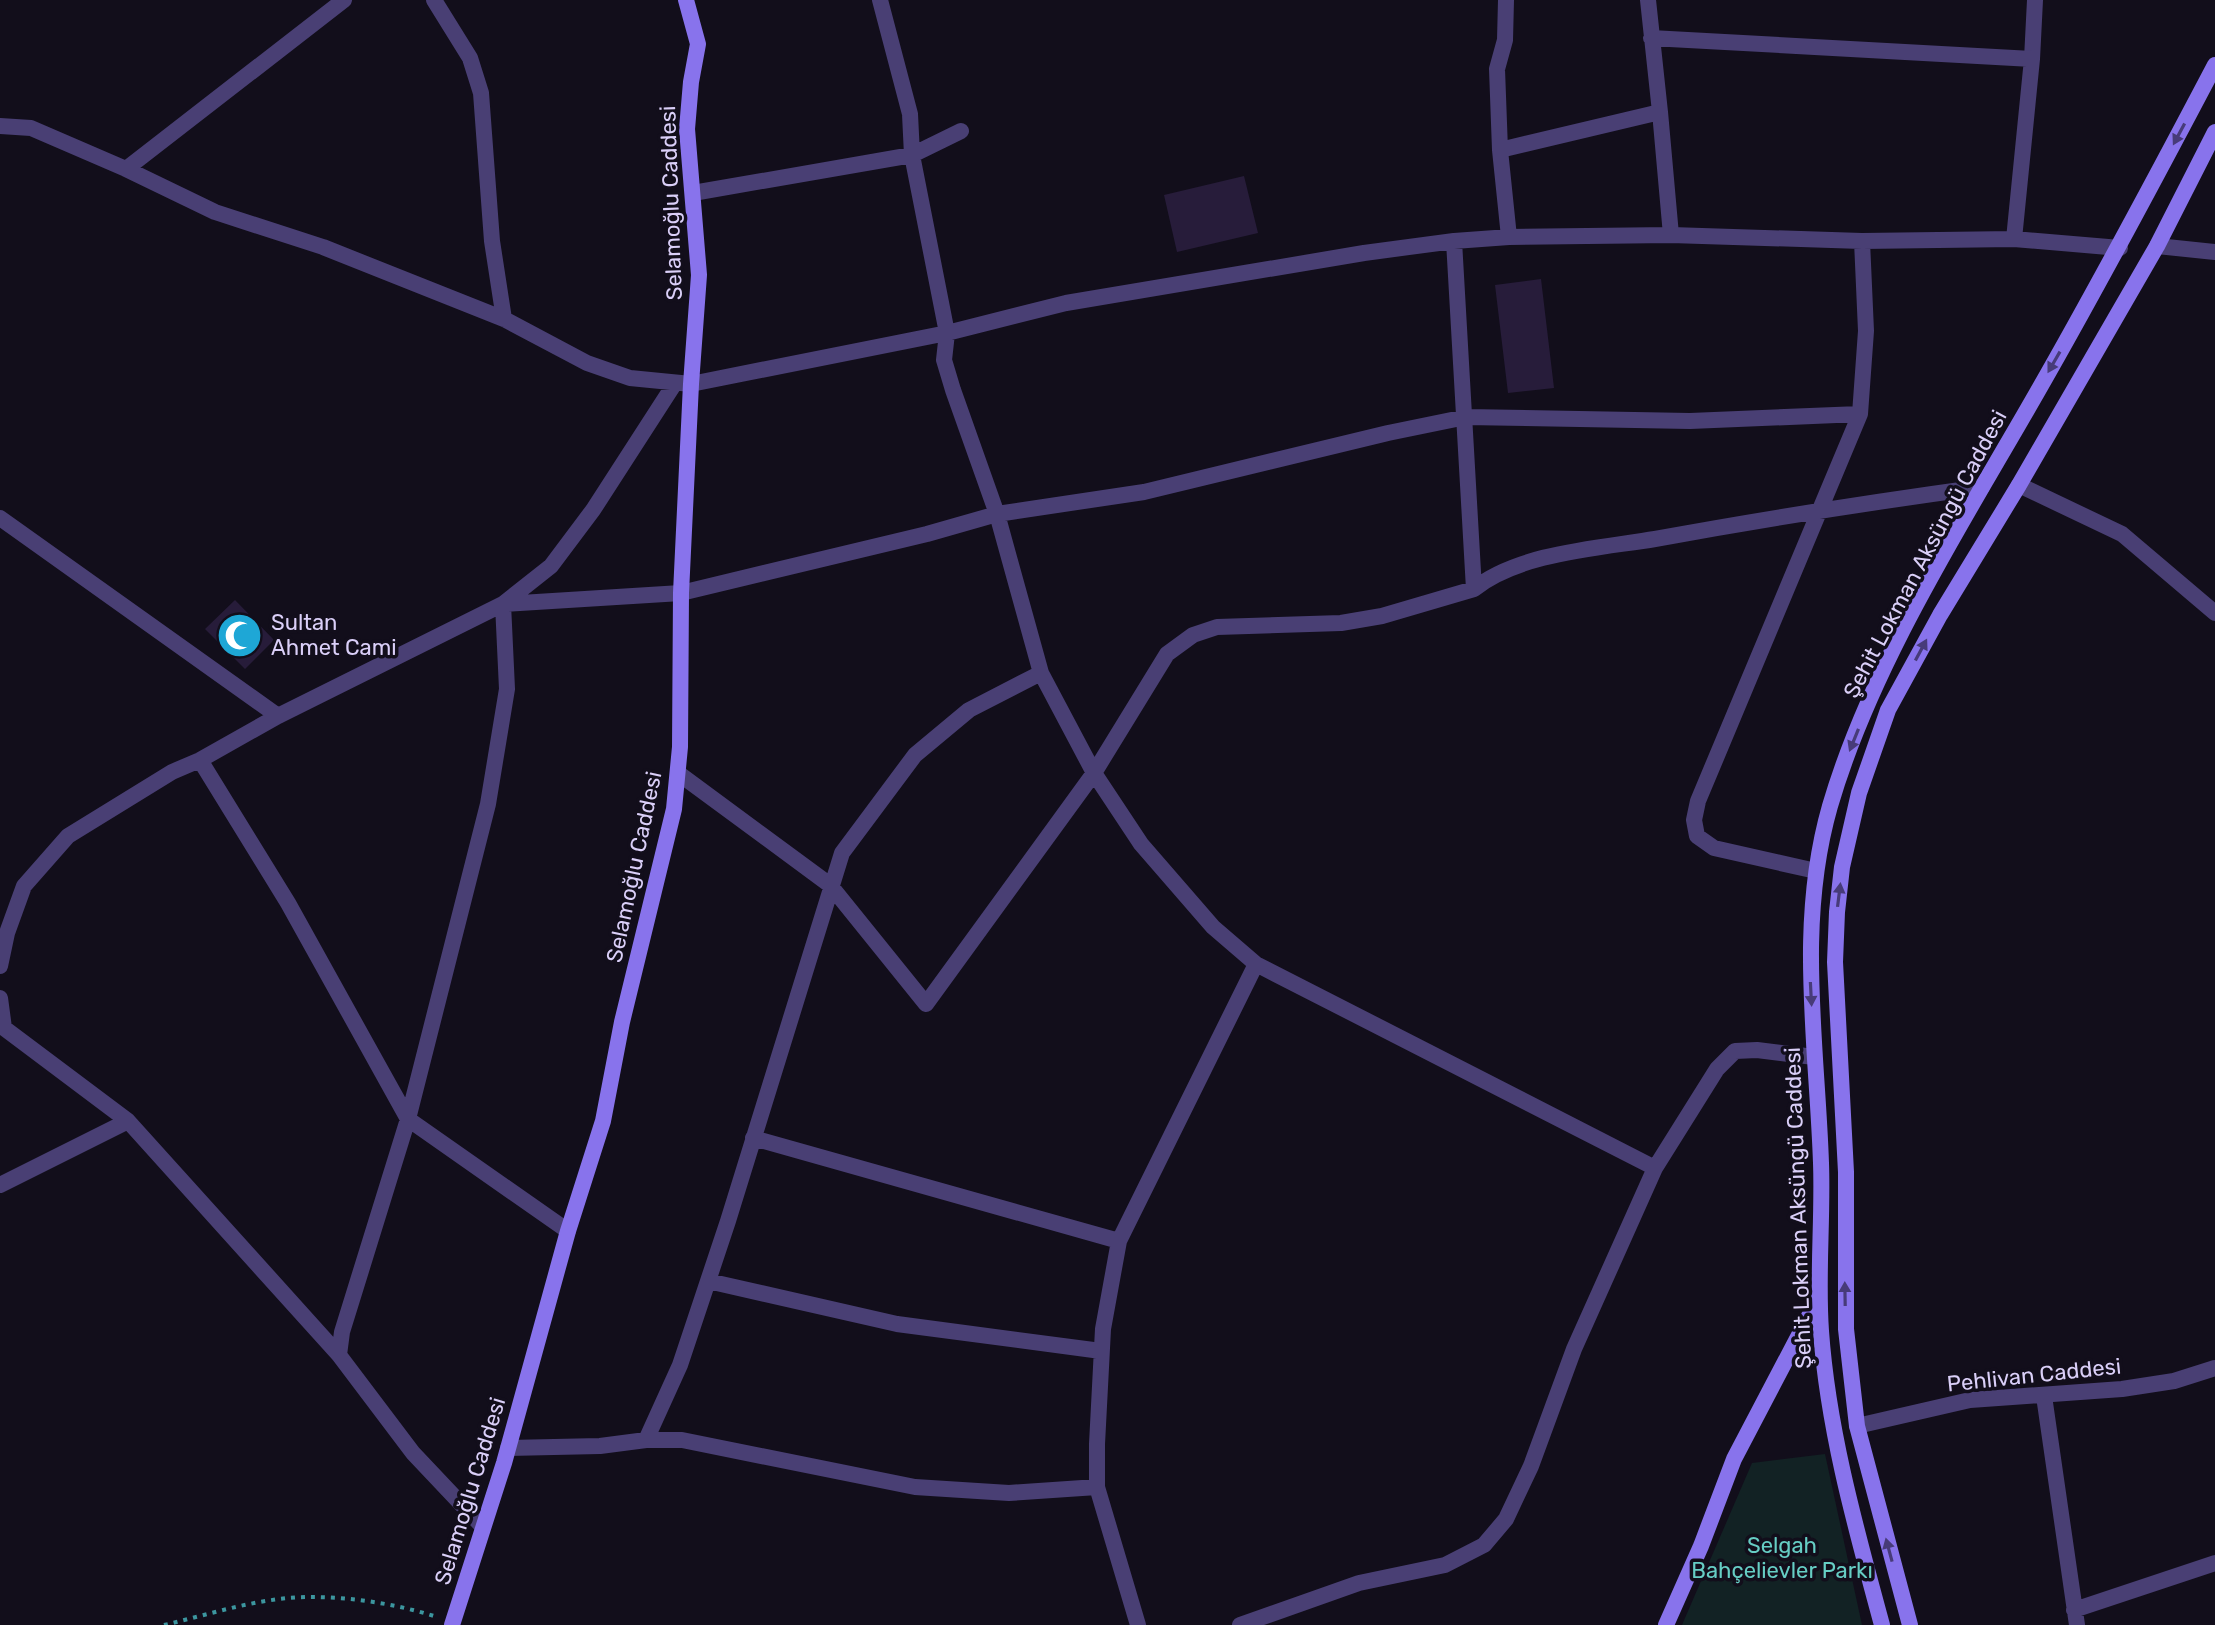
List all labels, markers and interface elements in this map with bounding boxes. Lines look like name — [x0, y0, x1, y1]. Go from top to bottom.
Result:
street label: Selamoğlu Caddesi — [654, 105, 688, 301]
one-way arrow — [2172, 123, 2186, 145]
one-way arrow — [2047, 351, 2061, 373]
street label: Şehit Lokman Aksüngü Caddesi — [1837, 406, 2013, 702]
place label: Sultan Ahmet Cami — [271, 609, 397, 661]
mosque icon: Sultan Ahmet Cami — [216, 611, 264, 659]
one-way arrow — [1914, 639, 1928, 662]
one-way arrow — [1847, 728, 1860, 752]
street label: Selamoğlu Caddesi — [601, 769, 667, 965]
one-way arrow — [1833, 882, 1846, 907]
one-way arrow — [1805, 982, 1818, 1007]
street label: Şehit Lokman Aksüngü Caddesi — [1779, 1047, 1817, 1369]
one-way arrow — [1839, 1281, 1852, 1306]
street label: Pehlivan Caddesi — [1946, 1352, 2122, 1398]
street label: Selamoğlu Caddesi — [429, 1394, 511, 1588]
park label: Selgah Bahçelievler Parkı — [1691, 1532, 1873, 1584]
one-way arrow — [1883, 1537, 1895, 1562]

